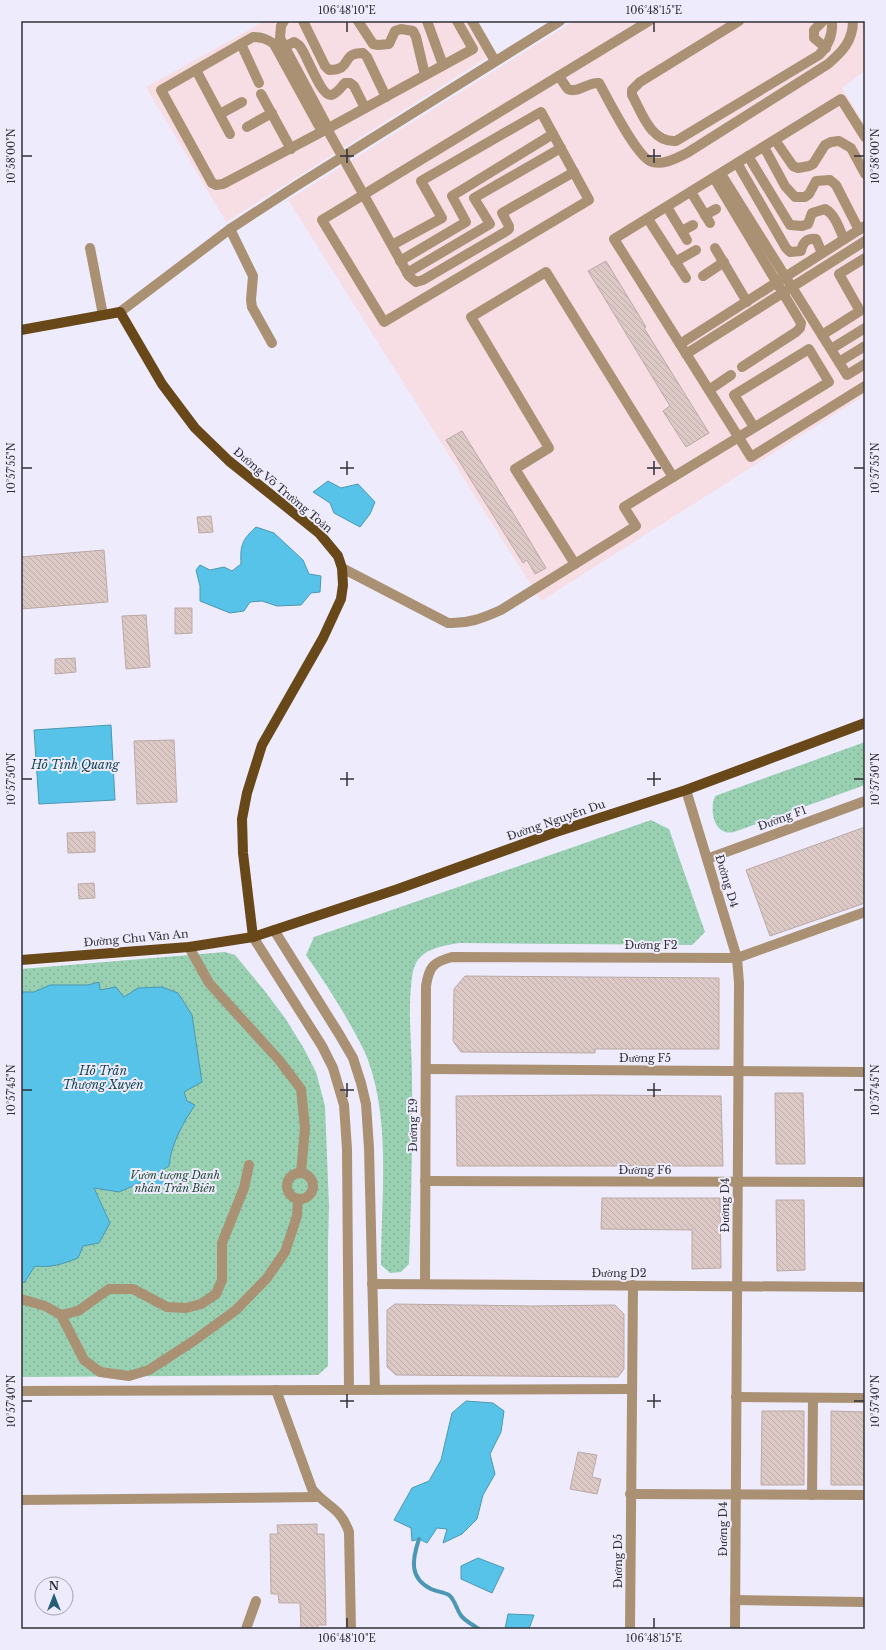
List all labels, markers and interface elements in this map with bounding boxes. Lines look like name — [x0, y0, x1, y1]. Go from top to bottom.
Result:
text: 106°48'10"E — [318, 4, 376, 17]
text: 106°48'15"E — [626, 4, 682, 17]
text: 10°58'00"N — [5, 128, 18, 184]
text: 10°58'00"N — [869, 128, 882, 184]
text: 10°57'55"N — [5, 442, 18, 494]
text: 10°57'55"N — [869, 442, 882, 494]
street label: Đường Võ Trường Toản — [231, 444, 336, 536]
text: 10°57'50"N — [5, 753, 18, 805]
text: 10°57'50"N — [869, 753, 882, 805]
water label: Hồ Tịnh Quang — [30, 757, 120, 772]
street label: Đường Nguyễn Du — [505, 796, 608, 843]
street label: Đường F1 — [756, 803, 808, 833]
street label: Đường D4 — [712, 853, 742, 909]
street label: Đường Chu Văn An — [83, 926, 189, 950]
street label: Đường F2 — [625, 938, 678, 952]
street label: Đường F5 — [619, 1051, 671, 1065]
water label: Hồ Trần Thượng Xuyên — [62, 1063, 144, 1092]
text: 10°57'45"N — [5, 1064, 18, 1116]
text: 10°57'45"N — [869, 1064, 882, 1116]
street label: Đường E9 — [406, 1098, 420, 1152]
street label: Đường F6 — [618, 1163, 672, 1177]
park label: Vườn tượng Danh nhân Trấn Biên — [130, 1168, 220, 1195]
street label: Đường D4 — [718, 1178, 732, 1232]
street label: Đường D2 — [591, 1266, 647, 1280]
text: 10°57'40"N — [5, 1375, 18, 1428]
text: 10°57'40"N — [869, 1375, 882, 1428]
street label: Đường D4 — [716, 1502, 730, 1556]
street label: Đường D5 — [611, 1534, 625, 1588]
north arrow — [34, 1576, 74, 1616]
text: N — [49, 1579, 60, 1593]
text: 106°48'10"E — [318, 1632, 376, 1645]
text: 106°48'15"E — [626, 1632, 682, 1645]

